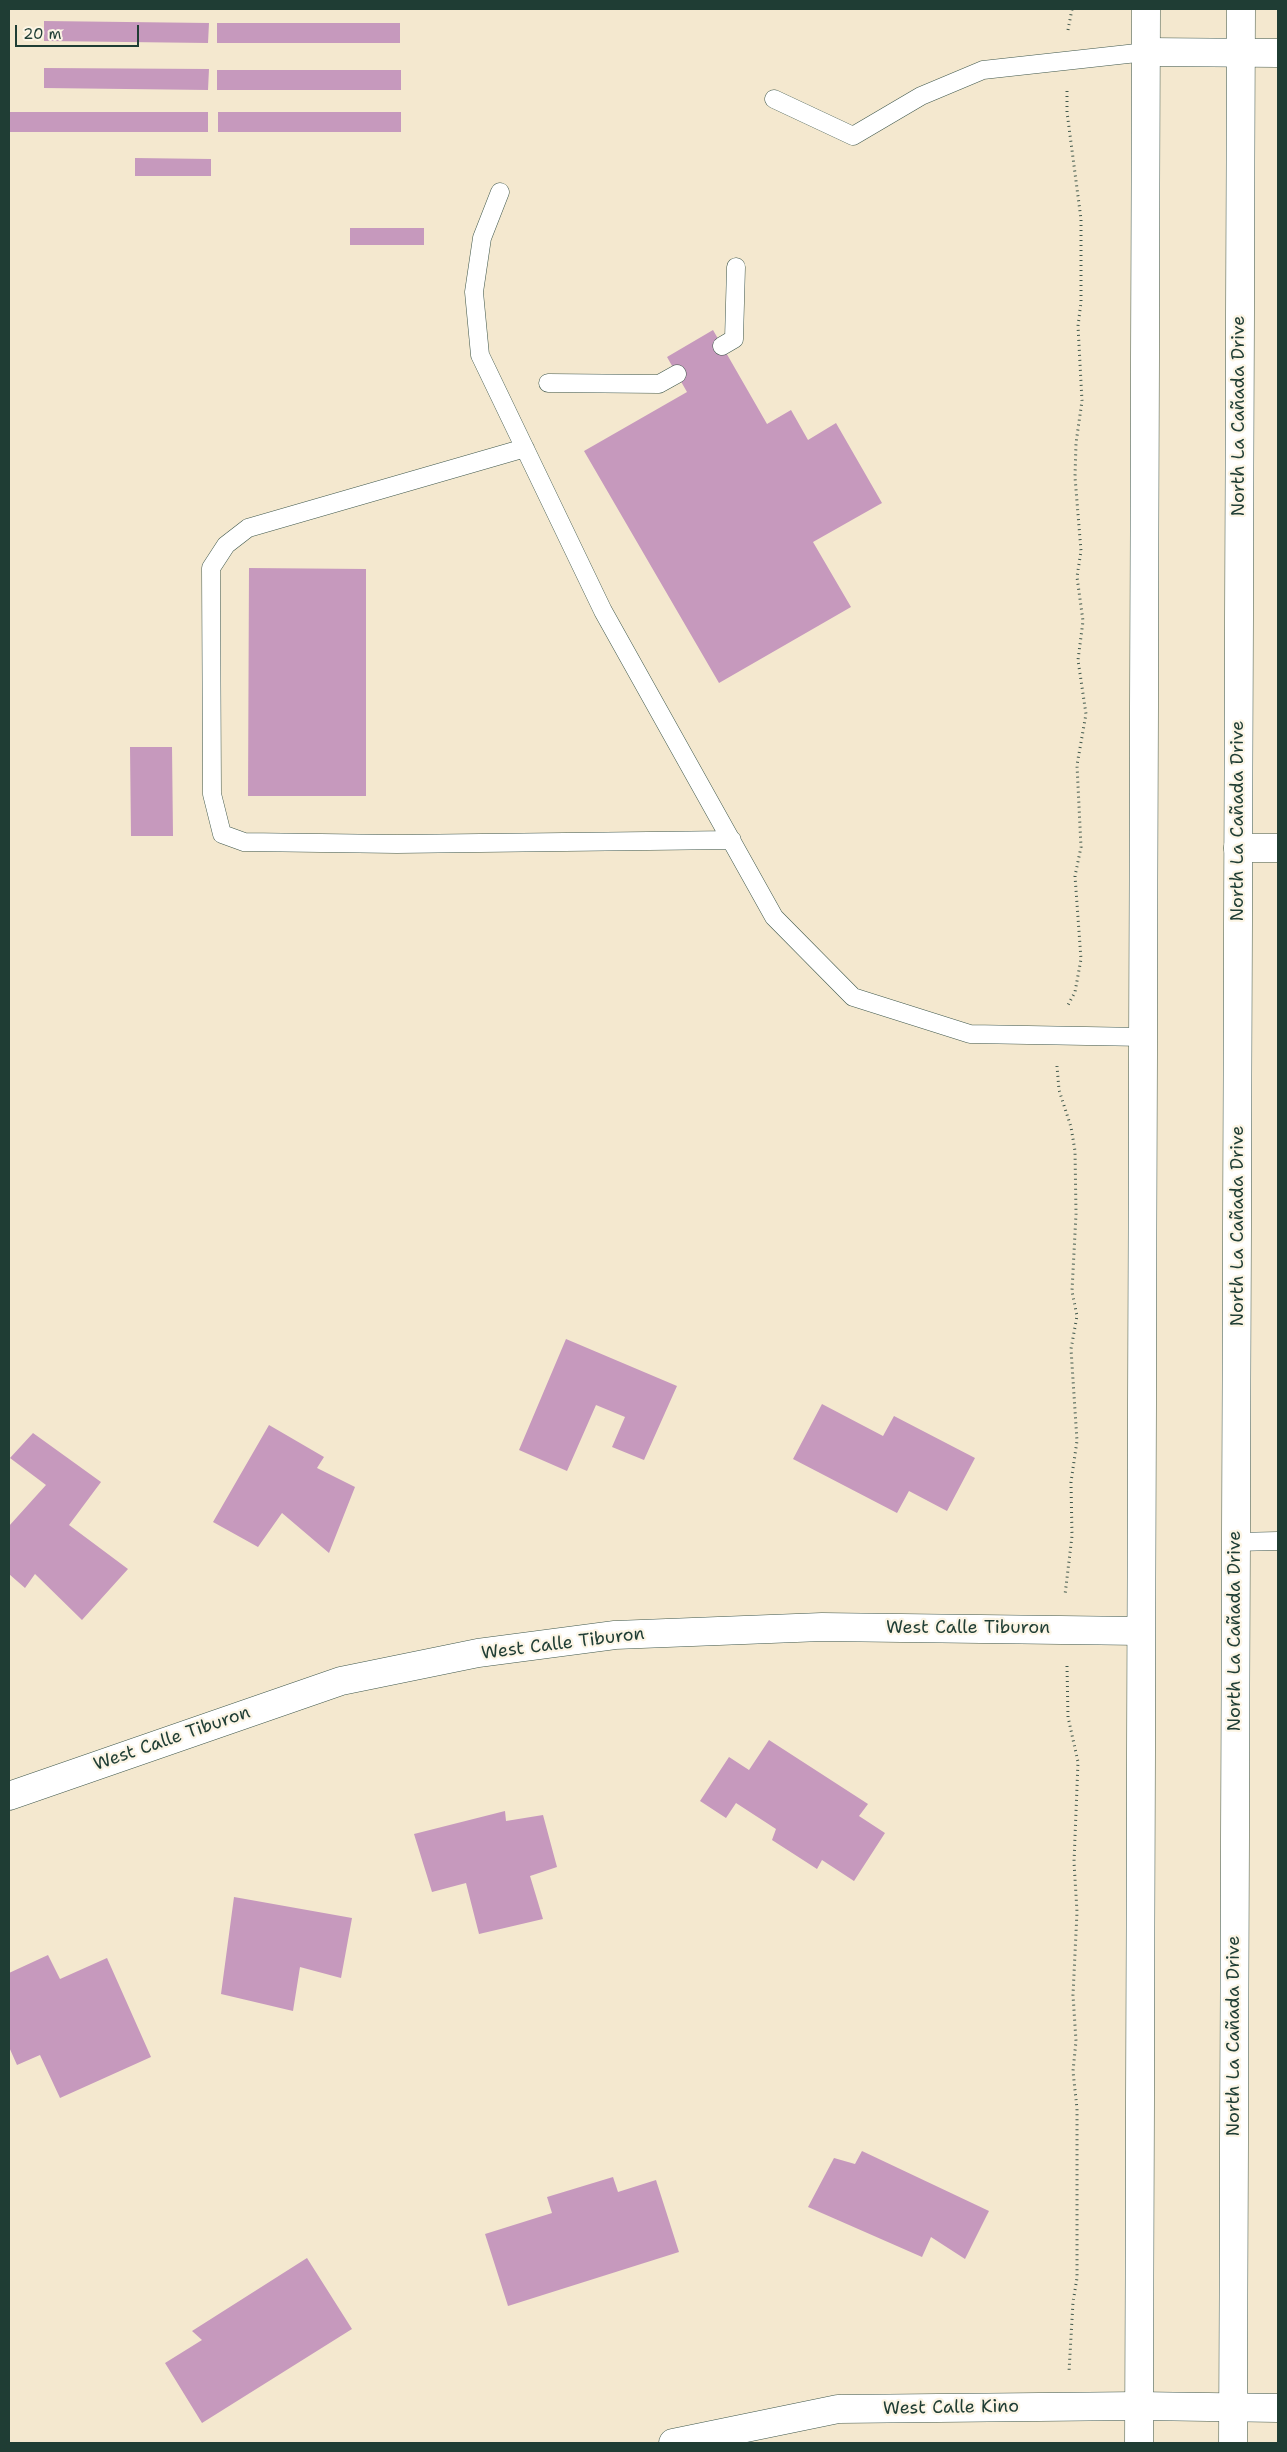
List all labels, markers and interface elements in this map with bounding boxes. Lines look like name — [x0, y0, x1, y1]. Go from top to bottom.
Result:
scale bar — [18, 15, 141, 47]
text: 20 m — [23, 24, 62, 44]
street label: North La Cañada Drive — [1228, 315, 1250, 517]
street label: North La Cañada Drive — [1227, 720, 1249, 922]
street label: North La Cañada Drive — [1227, 1125, 1249, 1327]
street label: North La Cañada Drive — [1224, 1530, 1246, 1732]
street label: West Calle Tiburon — [886, 1617, 1050, 1639]
street label: West Calle Tiburon — [480, 1623, 646, 1665]
street label: West Calle Tiburon — [91, 1702, 253, 1776]
street label: North La Cañada Drive — [1223, 1935, 1245, 2137]
street label: West Calle Kino — [883, 2396, 1019, 2420]

